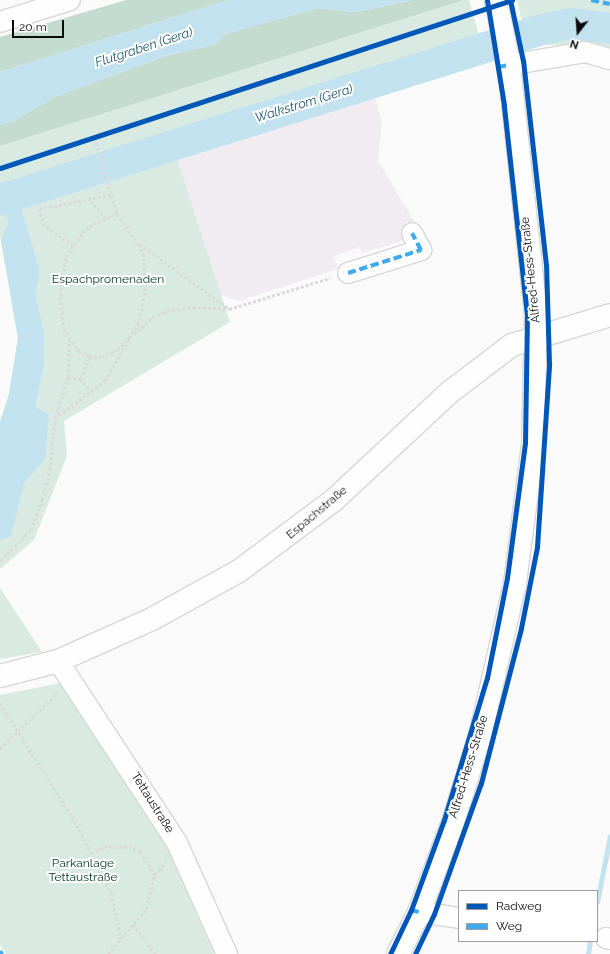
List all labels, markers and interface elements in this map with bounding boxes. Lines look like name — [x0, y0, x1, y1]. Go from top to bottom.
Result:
scale bar — [14, 12, 66, 38]
north arrow — [558, 12, 598, 52]
text: 20 m — [19, 20, 47, 34]
water label: Flutgraben (Gera) — [93, 25, 195, 71]
text: N — [568, 37, 580, 51]
water label: Walkstrom (Gera) — [253, 82, 355, 126]
street label: Alfred-Hess-Straße — [518, 216, 544, 324]
park label: Espachpromenaden — [52, 273, 164, 287]
street label: Espachstraße — [284, 483, 350, 543]
street label: Alfred-Hess-Straße — [446, 714, 492, 820]
street label: Tettaustraße — [128, 770, 176, 836]
park label: Parkanlage Tettaustraße — [49, 857, 117, 885]
legend — [458, 890, 598, 942]
text: Radweg — [496, 899, 542, 913]
text: Weg — [496, 919, 522, 933]

